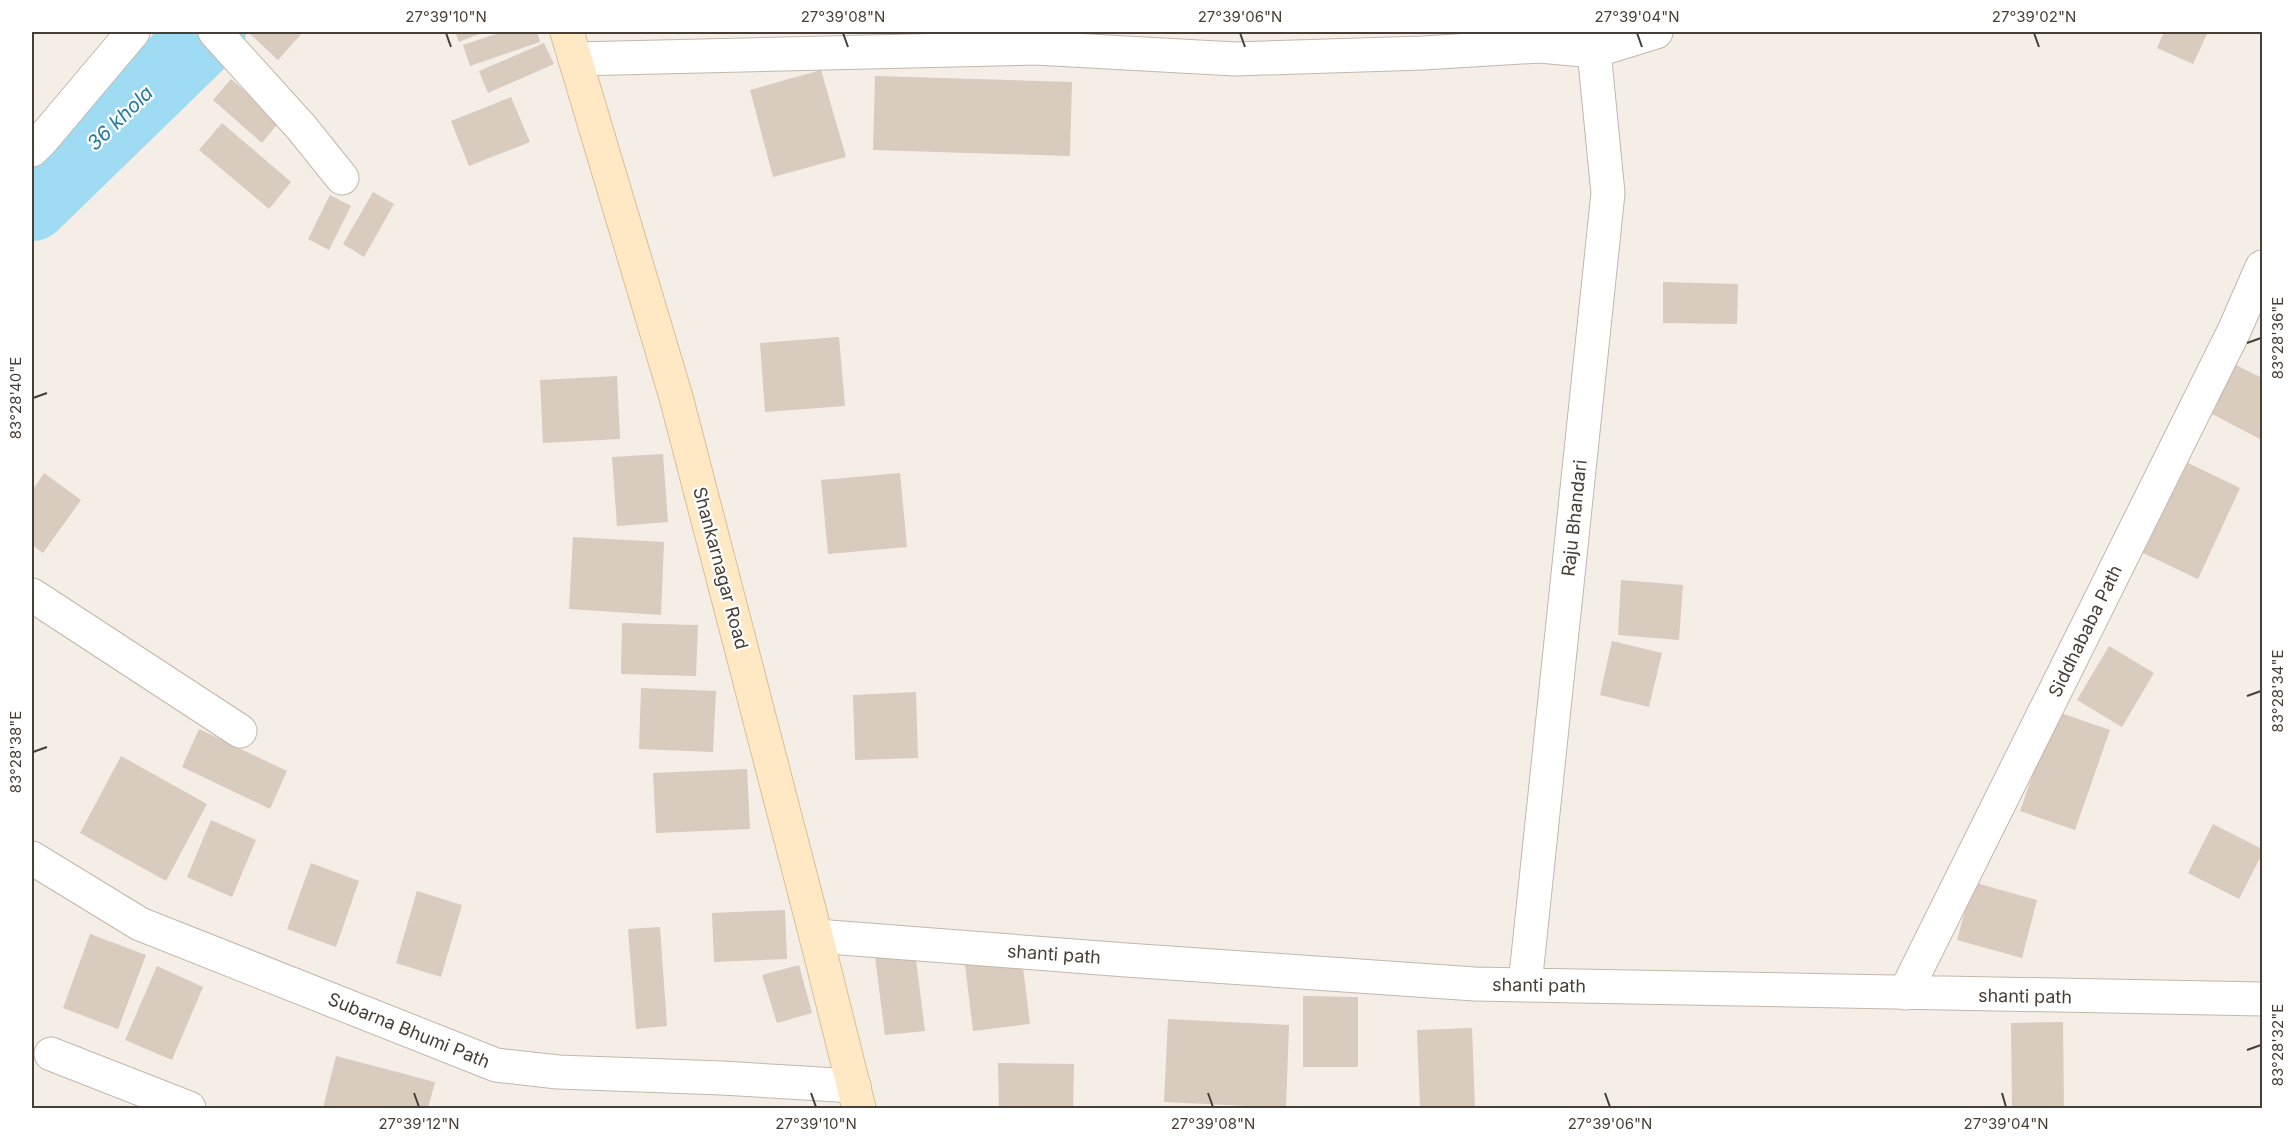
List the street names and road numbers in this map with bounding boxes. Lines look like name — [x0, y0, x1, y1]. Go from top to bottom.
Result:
street label: Raju Bhandari — [1557, 459, 1591, 577]
street label: Shankarnagar Road — [689, 485, 753, 651]
street label: Siddhababa Path — [2044, 561, 2126, 701]
street label: shanti path — [1006, 940, 1102, 968]
street label: shanti path — [1492, 974, 1586, 996]
street label: shanti path — [1978, 985, 2072, 1007]
street label: Subarna Bhumi Path — [325, 988, 493, 1072]

